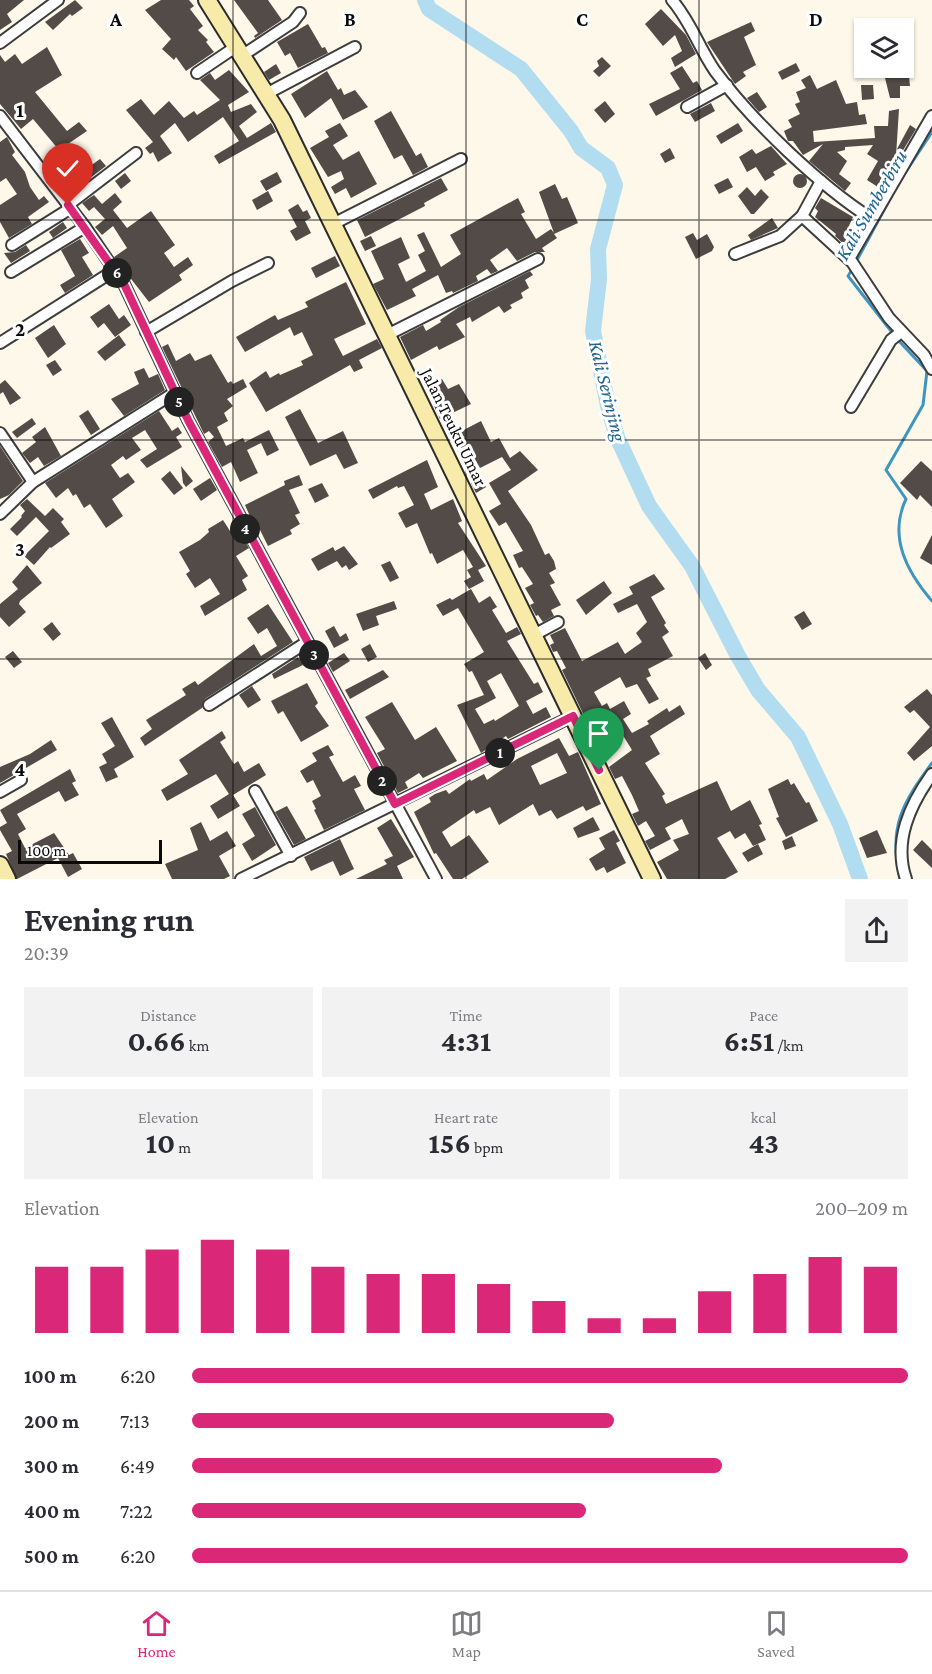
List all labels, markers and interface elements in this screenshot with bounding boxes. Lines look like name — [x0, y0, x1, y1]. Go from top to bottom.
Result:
text: A — [109, 8, 123, 30]
text: B — [344, 8, 356, 30]
text: C — [576, 8, 588, 30]
text: D — [809, 8, 823, 30]
map controls — [854, 18, 914, 78]
button: layers — [854, 18, 914, 78]
text: 1 — [16, 99, 24, 121]
pin — [42, 143, 93, 205]
water label: Kali Sumberbiru — [831, 146, 911, 264]
icon: check — [51, 152, 84, 185]
pin: 6 — [102, 258, 132, 288]
text: 6 — [113, 264, 121, 281]
text: 2 — [15, 318, 25, 340]
water label: Kali Serinjing — [584, 338, 631, 445]
street label: Jalan Teuku Umar — [416, 363, 491, 490]
pin: 5 — [164, 387, 194, 417]
text: 5 — [175, 393, 183, 410]
pin: 4 — [230, 514, 260, 544]
text: 4 — [241, 520, 249, 537]
text: 3 — [15, 538, 25, 560]
pin: 3 — [299, 640, 329, 670]
text: 3 — [310, 646, 318, 663]
pin — [573, 708, 624, 770]
icon: arrive — [582, 717, 615, 750]
pin: 1 — [485, 738, 515, 768]
text: 1 — [497, 744, 503, 761]
text: 4 — [15, 758, 26, 780]
pin: 2 — [367, 766, 397, 796]
text: 2 — [378, 772, 386, 789]
scale bar — [18, 837, 162, 864]
text: 100 m — [27, 842, 66, 859]
button: share — [845, 899, 908, 962]
text: Evening run — [24, 901, 194, 938]
text: 20:39 — [24, 942, 69, 964]
text: Distance — [140, 1007, 196, 1024]
text: Time — [450, 1007, 482, 1024]
text: Pace — [749, 1007, 778, 1024]
text: 0.66 — [127, 1024, 186, 1057]
text: 4:31 — [441, 1024, 491, 1057]
text: 6:51 — [724, 1024, 774, 1057]
text: km — [186, 1037, 209, 1054]
text: /km — [774, 1037, 804, 1054]
text: Elevation — [138, 1109, 199, 1126]
text: Heart rate — [434, 1109, 498, 1126]
text: kcal — [751, 1109, 777, 1126]
text: 10 — [146, 1126, 175, 1159]
text: 156 — [429, 1126, 471, 1159]
text: 43 — [748, 1126, 779, 1159]
text: m — [175, 1139, 191, 1156]
text: bpm — [471, 1139, 503, 1156]
text: Elevation — [24, 1197, 100, 1219]
text: 200–209 m — [815, 1197, 908, 1219]
text: 100 m — [24, 1365, 77, 1387]
text: 6:20 — [120, 1365, 156, 1387]
text: 200 m — [24, 1410, 79, 1432]
text: 7:13 — [120, 1410, 150, 1432]
text: 300 m — [24, 1455, 79, 1477]
text: 6:49 — [120, 1455, 155, 1477]
text: 400 m — [24, 1500, 80, 1522]
text: 7:22 — [120, 1500, 152, 1522]
text: 500 m — [24, 1545, 79, 1567]
text: 6:20 — [120, 1545, 156, 1567]
tab: Home — [137, 1607, 176, 1660]
tab: Map — [450, 1607, 483, 1660]
tab: Saved — [757, 1607, 795, 1660]

